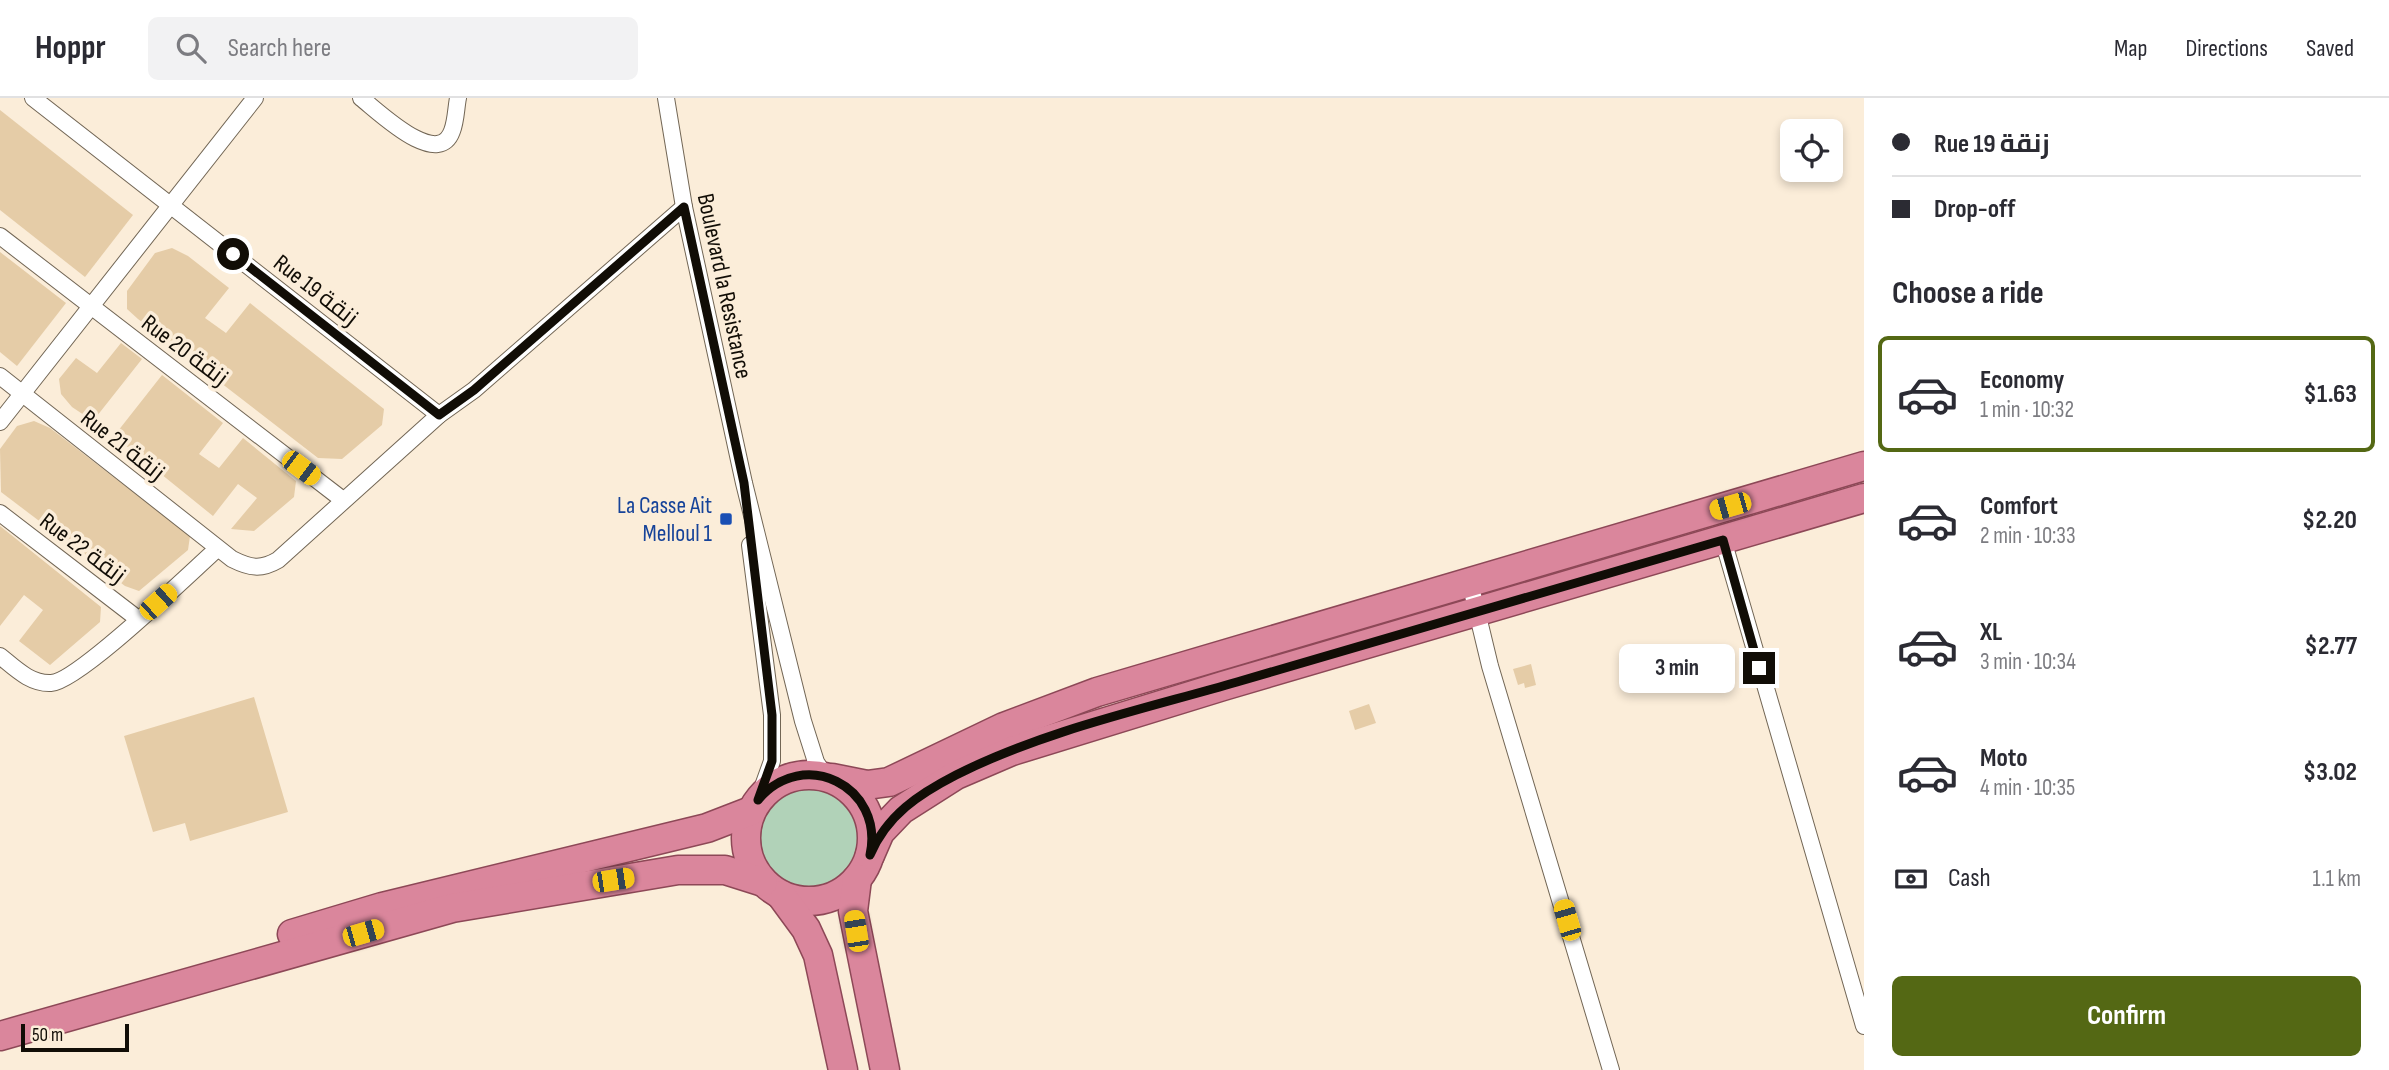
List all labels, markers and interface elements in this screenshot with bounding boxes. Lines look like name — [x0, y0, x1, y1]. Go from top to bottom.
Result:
search box — [148, 17, 638, 80]
text: Hoppr — [35, 28, 106, 68]
icon: search — [172, 29, 210, 67]
text: Search here — [228, 33, 331, 64]
text: Map — [2114, 34, 2147, 63]
text: Directions — [2185, 34, 2268, 63]
text: Saved — [2306, 34, 2354, 63]
map controls — [1780, 119, 1843, 182]
button: locate — [1780, 119, 1843, 182]
text: Rue 19 زنقة — [1934, 129, 2050, 160]
street label: Boulevard la Resistance — [691, 191, 758, 381]
text: Drop-off — [1934, 194, 2015, 225]
route start — [217, 238, 249, 270]
street label: Rue 19 زنقة — [268, 248, 364, 332]
text: Choose a ride — [1892, 274, 2044, 313]
street label: Rue 20 زنقة — [136, 308, 234, 392]
icon: car — [1896, 363, 1959, 426]
text: Economy — [1980, 365, 2064, 396]
text: $1.63 — [2304, 379, 2357, 410]
text: 1 min · 10:32 — [1980, 396, 2074, 424]
street label: Rue 21 زنقة — [75, 404, 171, 487]
car — [278, 447, 325, 489]
icon: car — [1896, 489, 1959, 552]
car — [1707, 490, 1754, 522]
place label: La Casse Ait Melloul 1 — [617, 491, 713, 548]
text: Comfort — [1980, 491, 2058, 522]
text: $2.20 — [2302, 505, 2357, 536]
street label: Rue 22 زنقة — [34, 507, 131, 590]
marker: La Casse Ait Melloul 1 — [718, 511, 734, 527]
text: 2 min · 10:33 — [1980, 522, 2076, 550]
car — [136, 580, 181, 624]
icon: car — [1896, 615, 1959, 678]
text: XL — [1980, 617, 2002, 648]
text: $2.77 — [2305, 631, 2357, 662]
callout: 3 min — [1619, 644, 1734, 692]
text: 3 min · 10:34 — [1980, 648, 2076, 676]
route end — [1743, 652, 1775, 684]
text: 3 min — [1655, 654, 1699, 682]
icon: car — [1896, 741, 1959, 804]
text: Moto — [1980, 743, 2028, 774]
text: $3.02 — [2303, 757, 2357, 788]
text: 4 min · 10:35 — [1980, 774, 2075, 802]
icon: cash — [1892, 860, 1930, 898]
text: Cash — [1948, 863, 1991, 894]
text: 1.1 km — [2312, 865, 2361, 893]
car — [591, 866, 636, 894]
car — [1552, 897, 1583, 943]
car — [843, 909, 870, 953]
car — [340, 917, 387, 949]
button: Confirm — [1892, 976, 2361, 1056]
scale bar — [21, 1021, 130, 1053]
text: 50 m — [32, 1024, 63, 1047]

